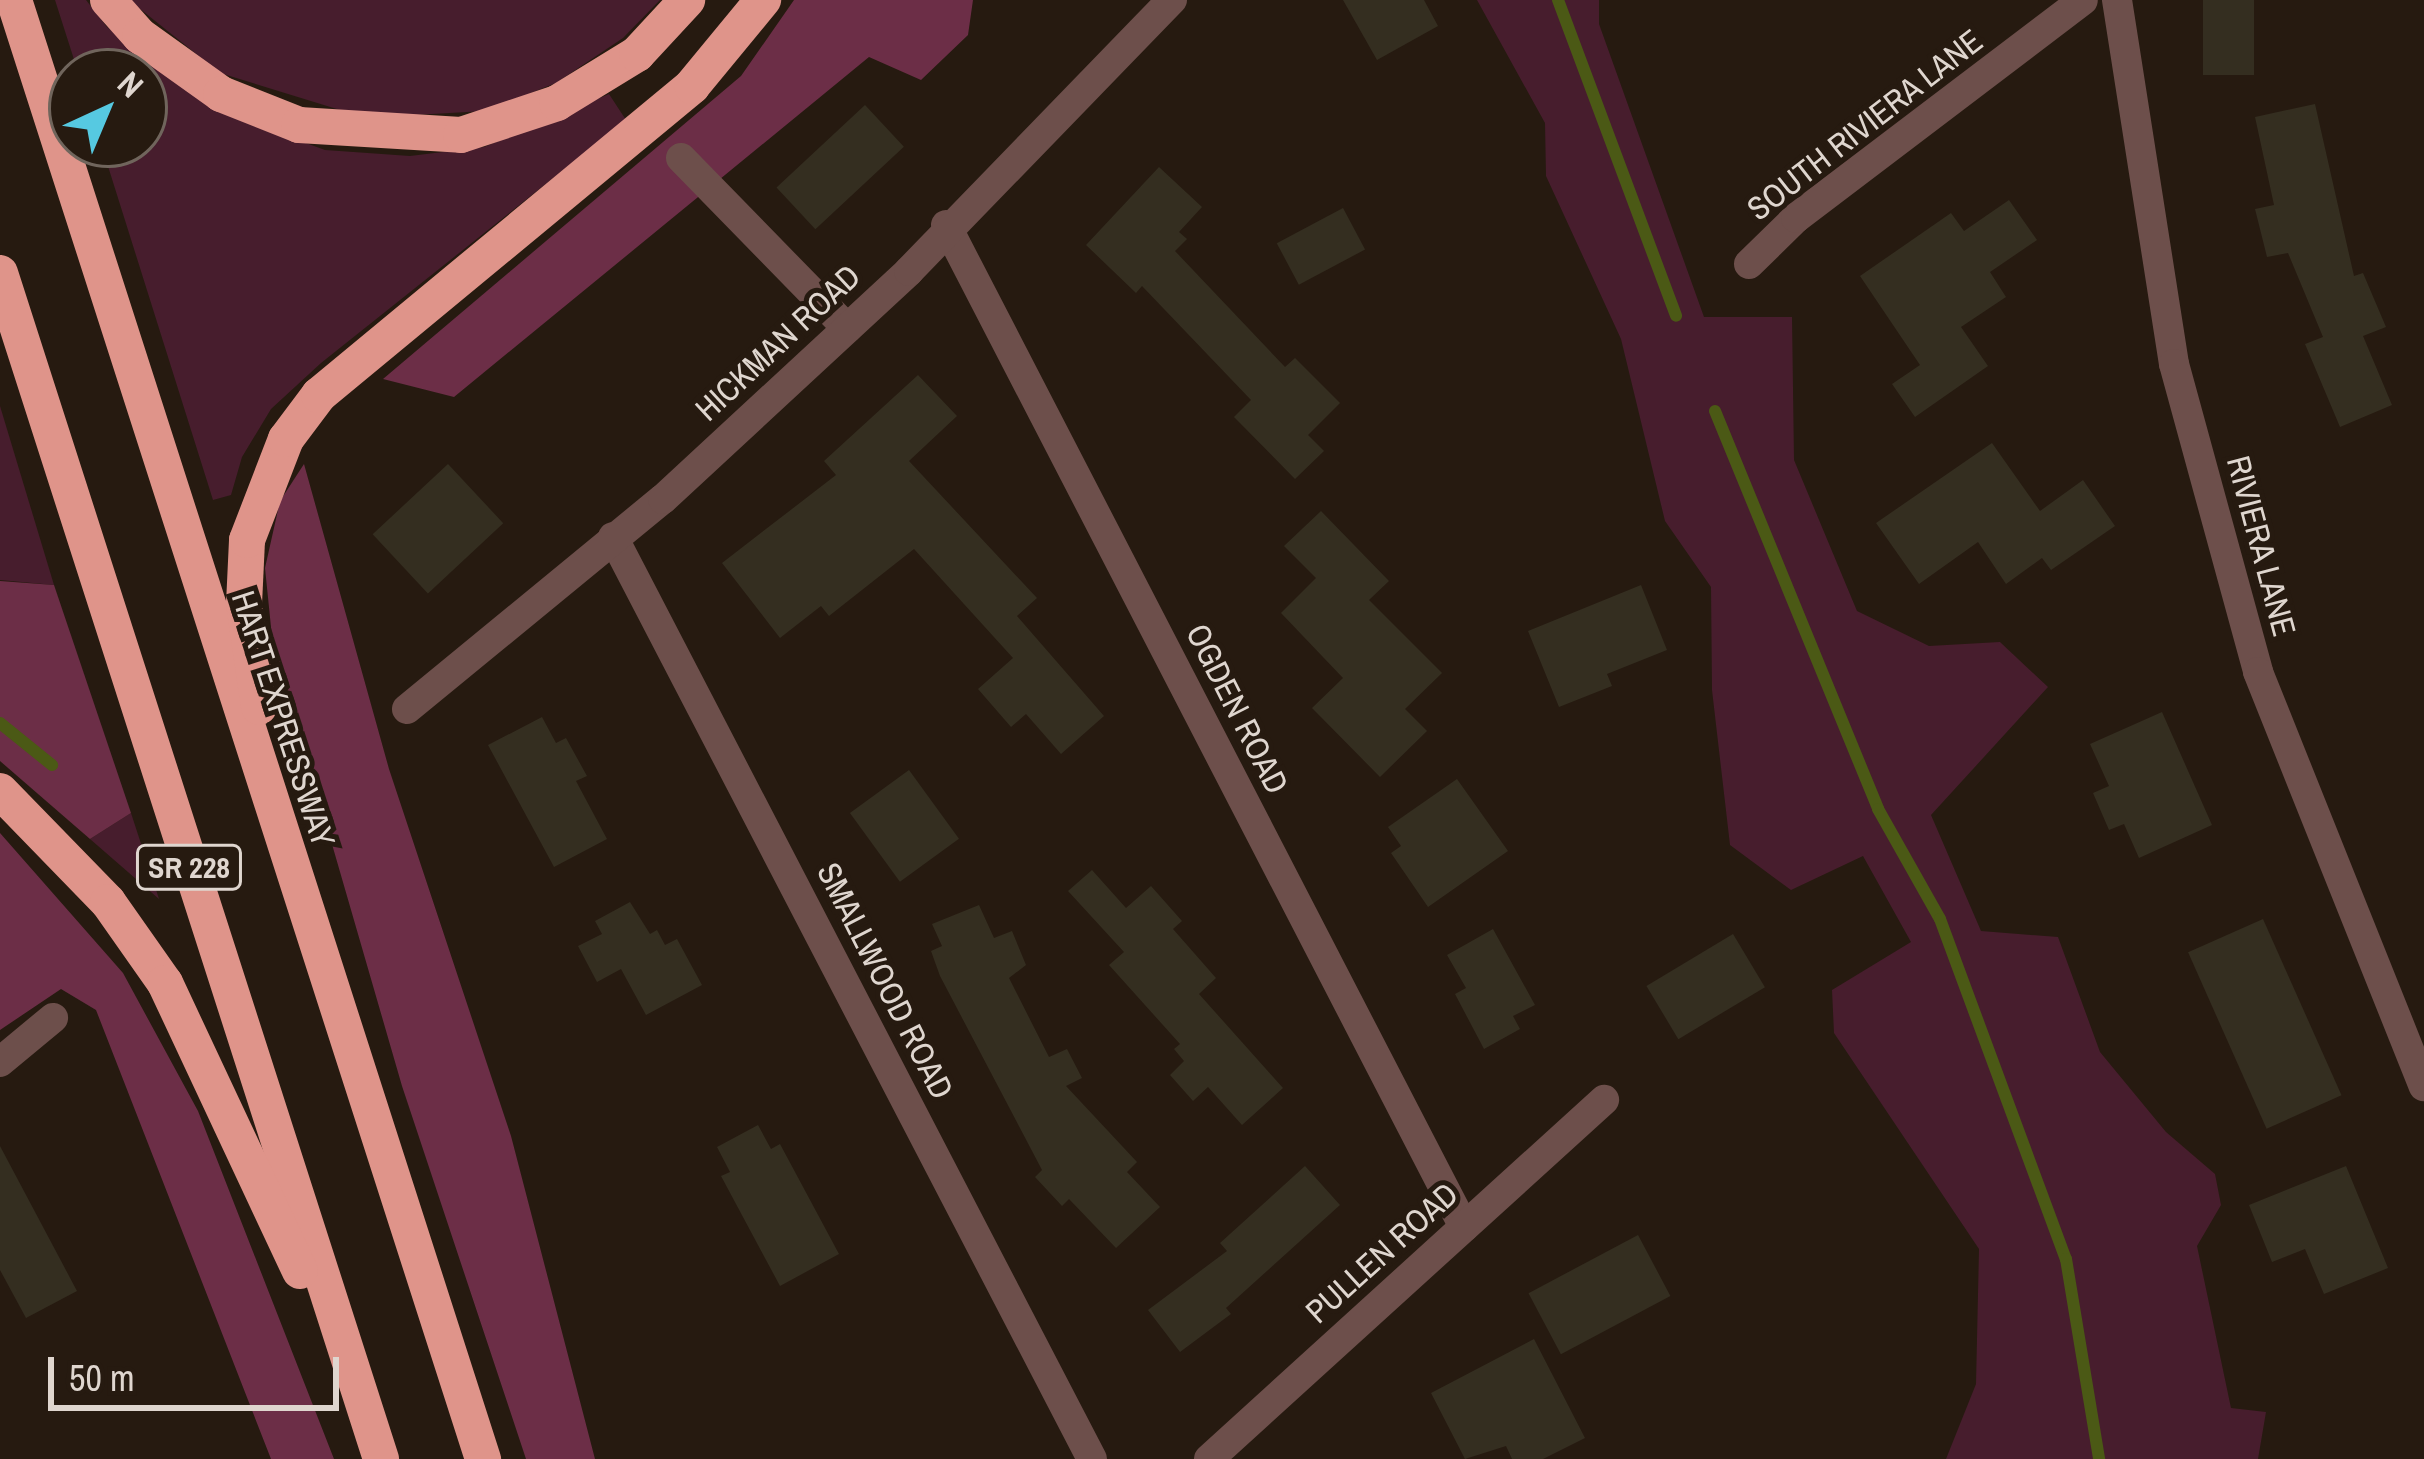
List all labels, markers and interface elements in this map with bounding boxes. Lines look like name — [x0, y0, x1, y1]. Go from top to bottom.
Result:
street label: SOUTH RIVIERA LANE — [1739, 21, 1991, 229]
north arrow — [48, 48, 168, 168]
text: N — [109, 62, 153, 107]
street label: HICKMAN ROAD — [688, 257, 868, 429]
street label: RIVIERA LANE — [2218, 451, 2304, 641]
street label: HART EXPRESSWAY — [223, 586, 343, 852]
street label: OGDEN ROAD — [1177, 618, 1297, 800]
road number: SR 228 — [135, 843, 243, 891]
street label: SMALLWOOD ROAD — [808, 856, 962, 1106]
street label: PULLEN ROAD — [1298, 1174, 1466, 1332]
scale bar — [54, 1333, 345, 1407]
text: 50 m — [69, 1354, 135, 1402]

